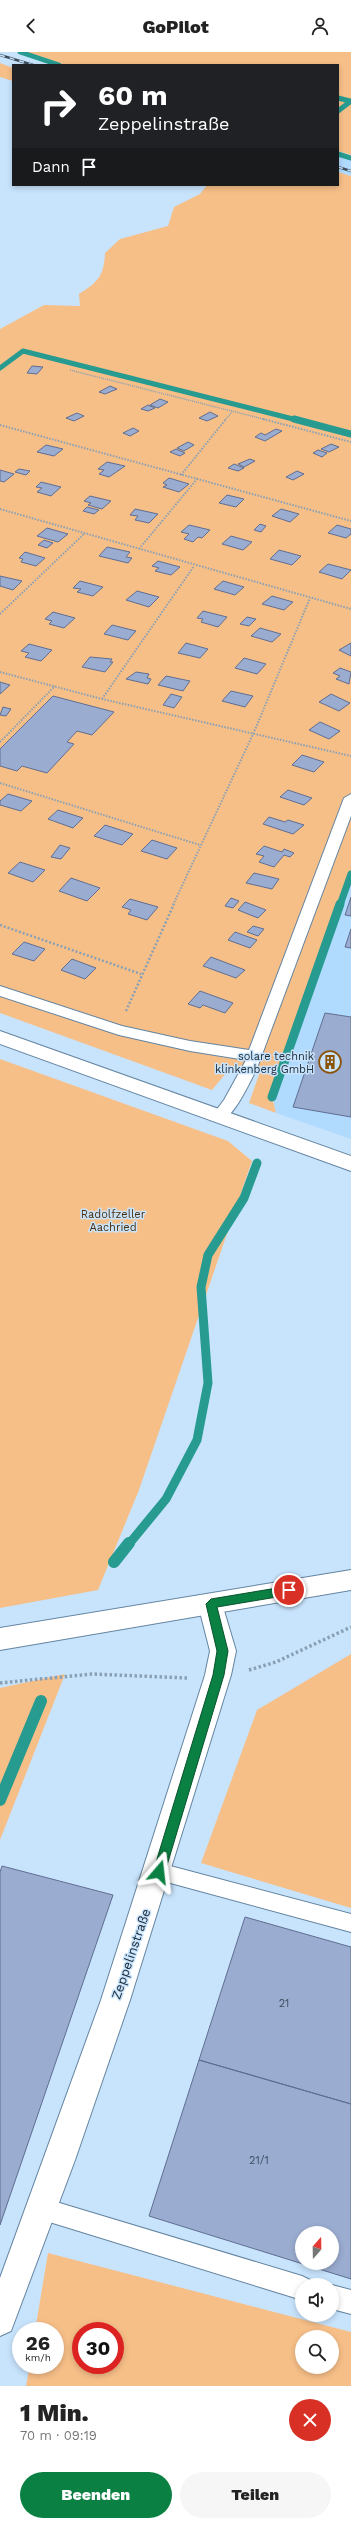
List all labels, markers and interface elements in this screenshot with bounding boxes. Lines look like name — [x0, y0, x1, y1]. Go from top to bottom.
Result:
icon: back — [20, 15, 42, 37]
icon: person — [309, 15, 331, 37]
text: GoPilot — [142, 16, 209, 37]
text: 60 m — [98, 79, 168, 112]
icon: right — [32, 80, 84, 132]
text: Zeppelinstraße — [98, 113, 230, 134]
icon: arrive — [78, 156, 100, 178]
text: Dann — [32, 158, 70, 176]
building icon: solare technik klinkenberg GmbH — [317, 1049, 343, 1075]
place label: solare technik klinkenberg GmbH — [215, 1050, 314, 1076]
park label: Radolfzeller Aachried — [81, 1208, 146, 1234]
pin — [272, 1573, 306, 1607]
icon: arrive — [278, 1579, 300, 1601]
position arrow — [138, 1851, 180, 1893]
street label: Zeppelinstraße — [108, 1907, 154, 2001]
house number: 21 — [279, 1997, 289, 2010]
house number: 21/1 — [249, 2154, 269, 2167]
north arrow — [295, 2226, 339, 2270]
map controls — [295, 2226, 339, 2374]
button: sound — [295, 2278, 339, 2322]
speed limit sign: 30 — [72, 2322, 124, 2374]
button: search — [295, 2330, 339, 2374]
text: 26 — [26, 2331, 50, 2355]
text: km/h — [25, 2352, 51, 2363]
text: 1 Min. — [20, 2399, 89, 2427]
button: close — [289, 2399, 331, 2441]
text: 70 m · 09:19 — [20, 2428, 97, 2443]
button: Beenden — [20, 2472, 172, 2518]
button: Teilen — [180, 2472, 331, 2518]

